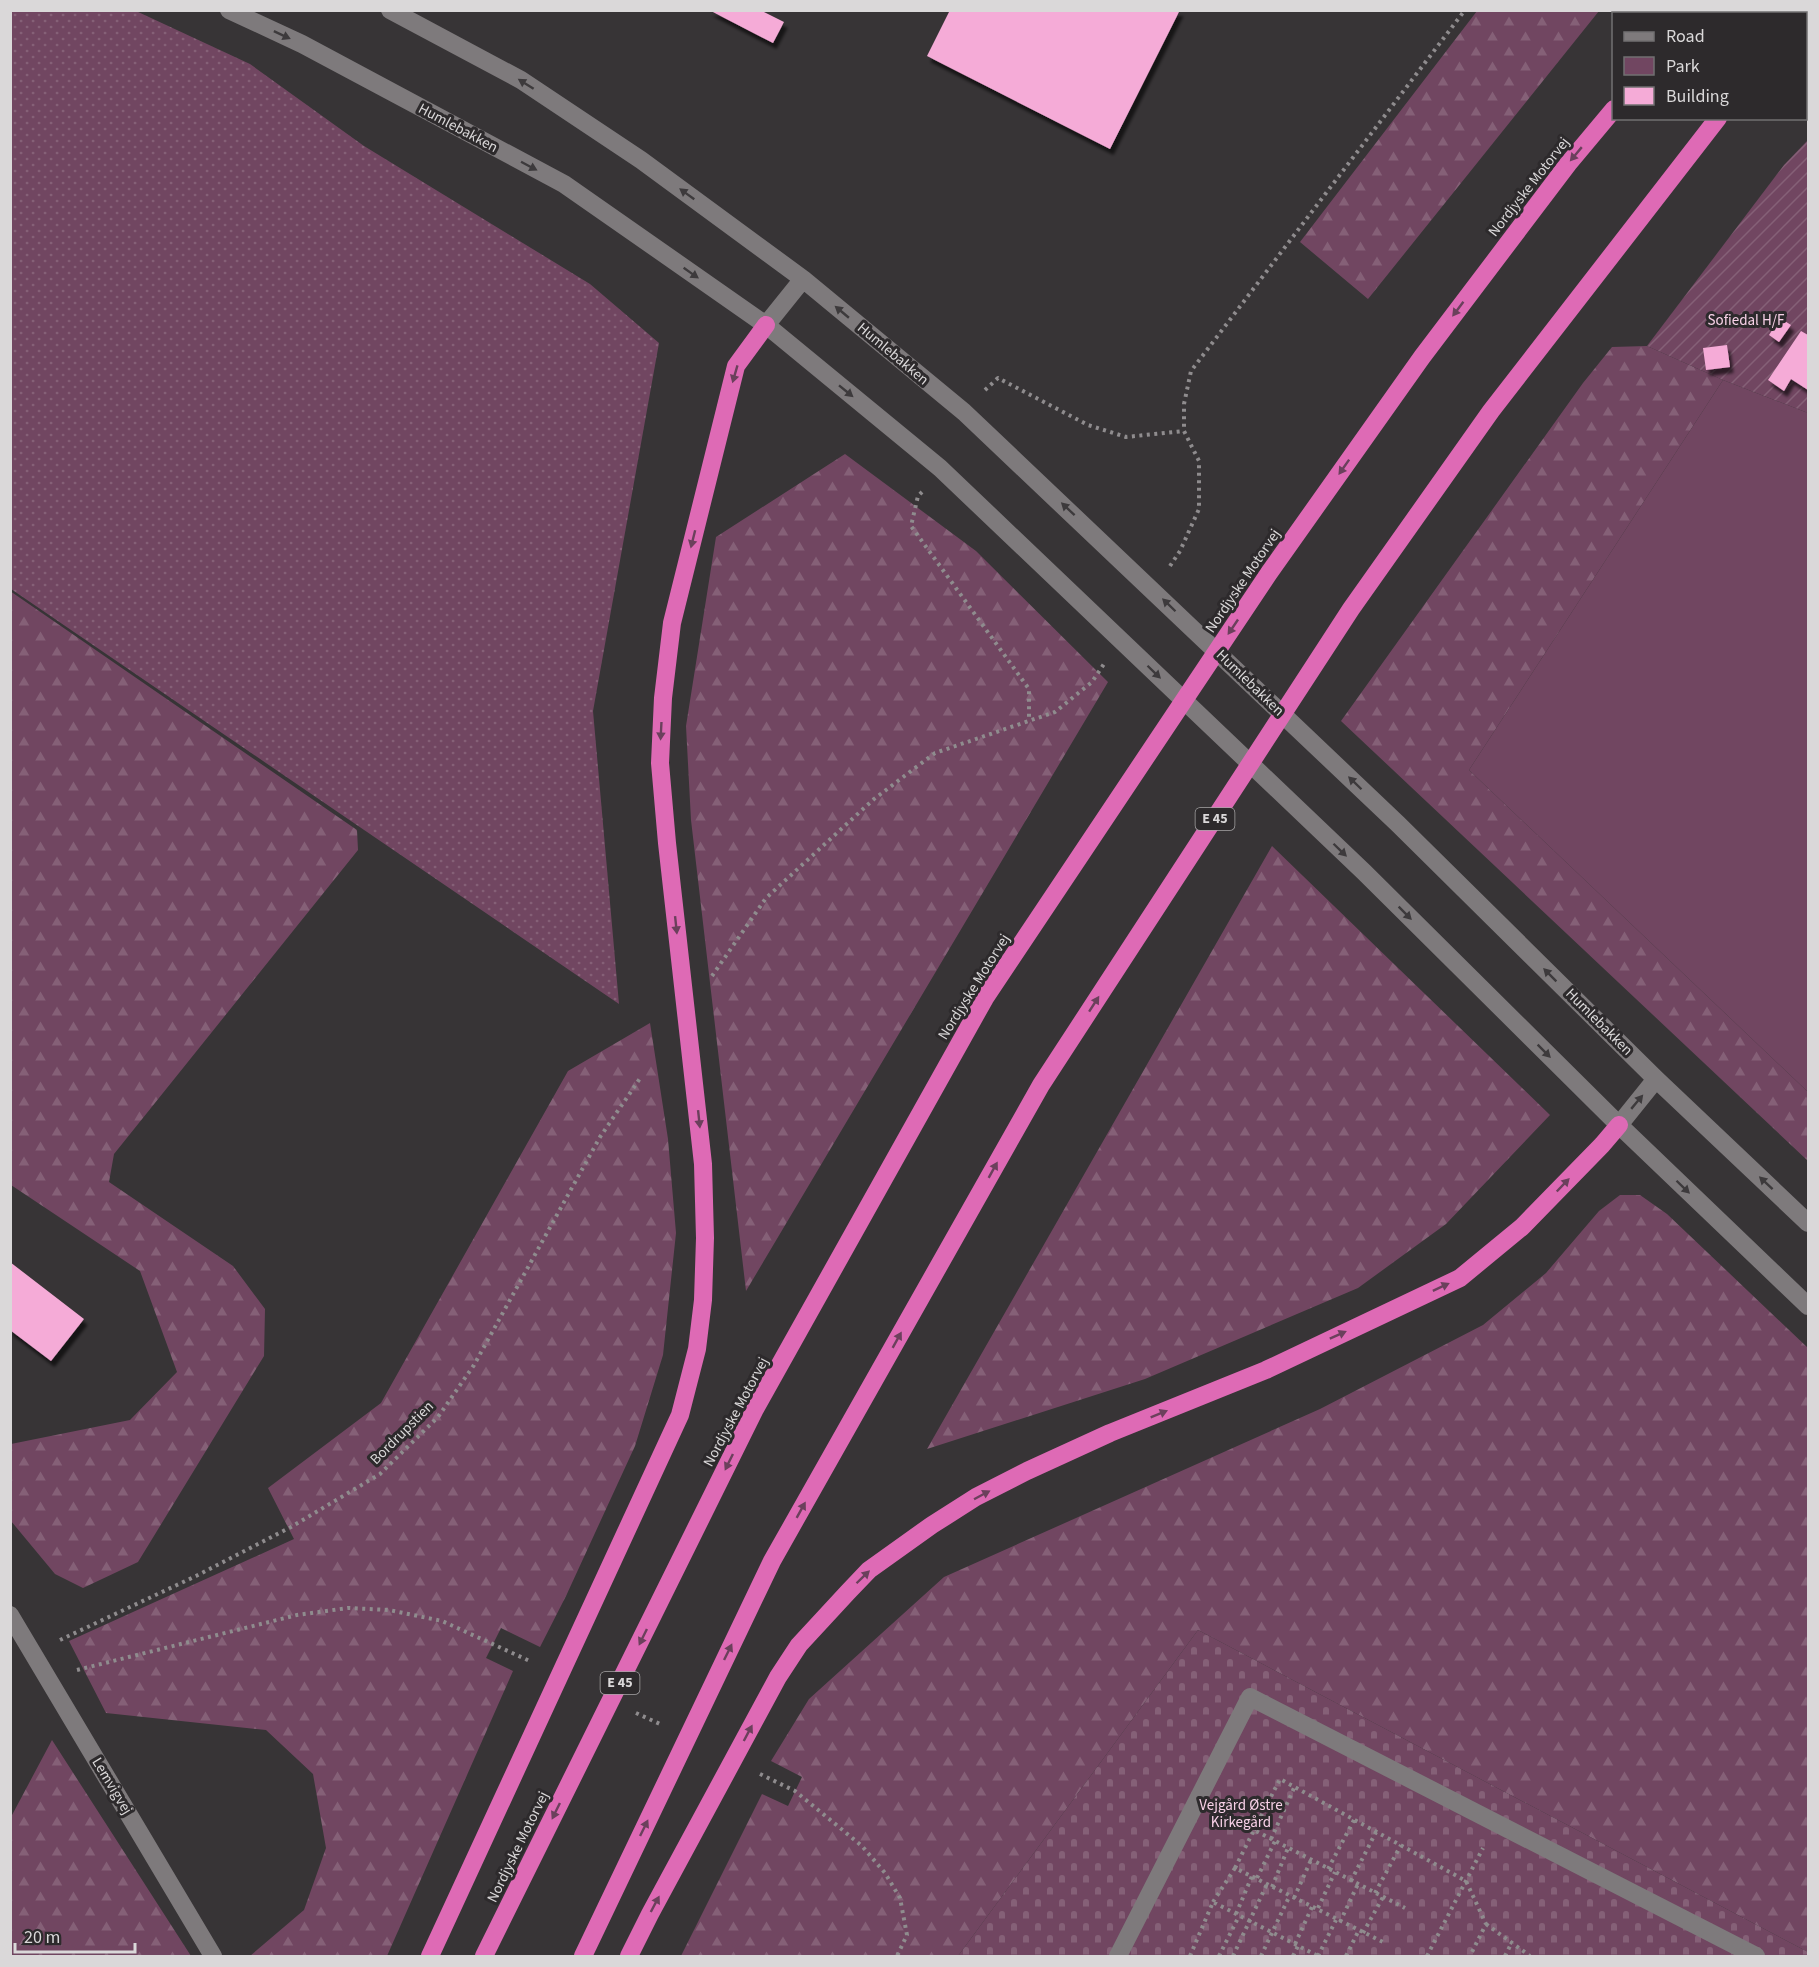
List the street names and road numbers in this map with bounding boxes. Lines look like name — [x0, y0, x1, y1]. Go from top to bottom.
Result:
street label: Humlebakken — [414, 98, 502, 158]
street label: Nordjyske Motorvej — [1483, 133, 1575, 241]
street label: Humlebakken — [853, 318, 933, 390]
street label: Nordjyske Motorvej — [1200, 525, 1286, 637]
street label: Humlebakken — [1211, 645, 1289, 721]
road number: E 45 — [1196, 808, 1234, 830]
street label: Nordjyske Motorvej — [933, 930, 1015, 1044]
street label: Humlebakken — [1561, 984, 1637, 1060]
street label: Nordjyske Motorvej — [698, 1354, 774, 1470]
street label: Bordrupstien — [365, 1396, 439, 1470]
road number: E 45 — [600, 1672, 640, 1694]
street label: Lemvigvej — [87, 1753, 137, 1819]
street label: Nordjyske Motorvej — [482, 1788, 554, 1906]

